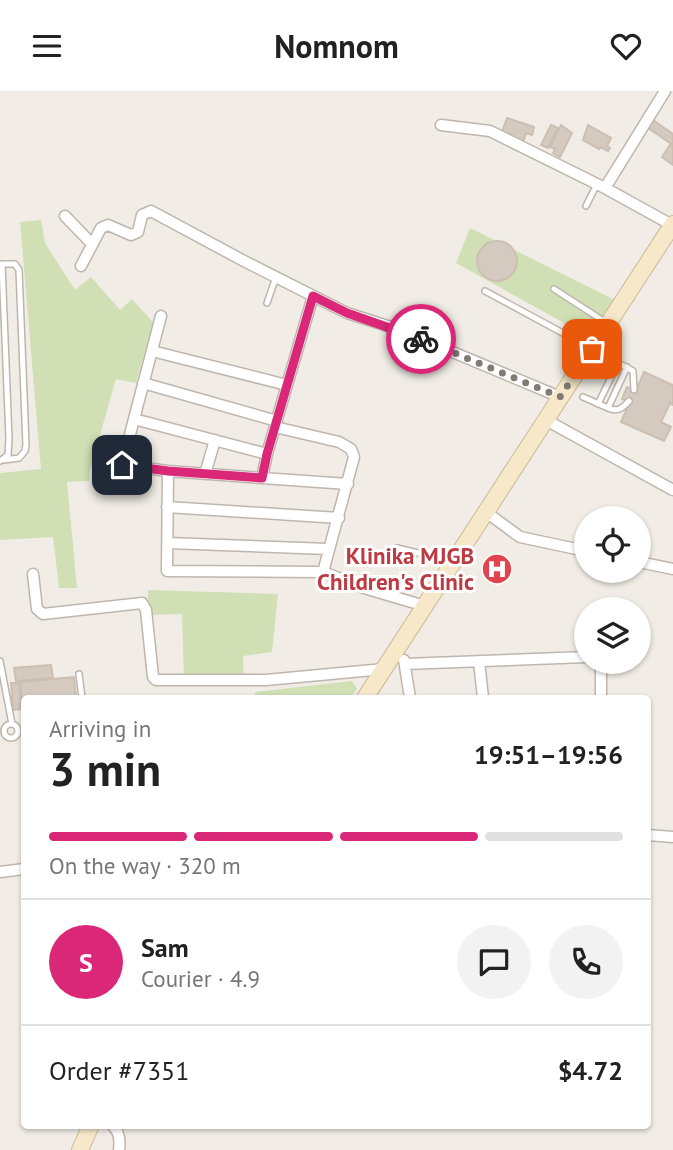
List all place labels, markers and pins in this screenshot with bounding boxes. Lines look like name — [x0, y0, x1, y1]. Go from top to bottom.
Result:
pin — [562, 319, 622, 379]
pin — [92, 435, 152, 495]
place label: Klinika MJGB Children's Clinic — [317, 541, 474, 596]
hospital icon: Klinika MJGB Children's Clinic — [480, 552, 514, 586]

